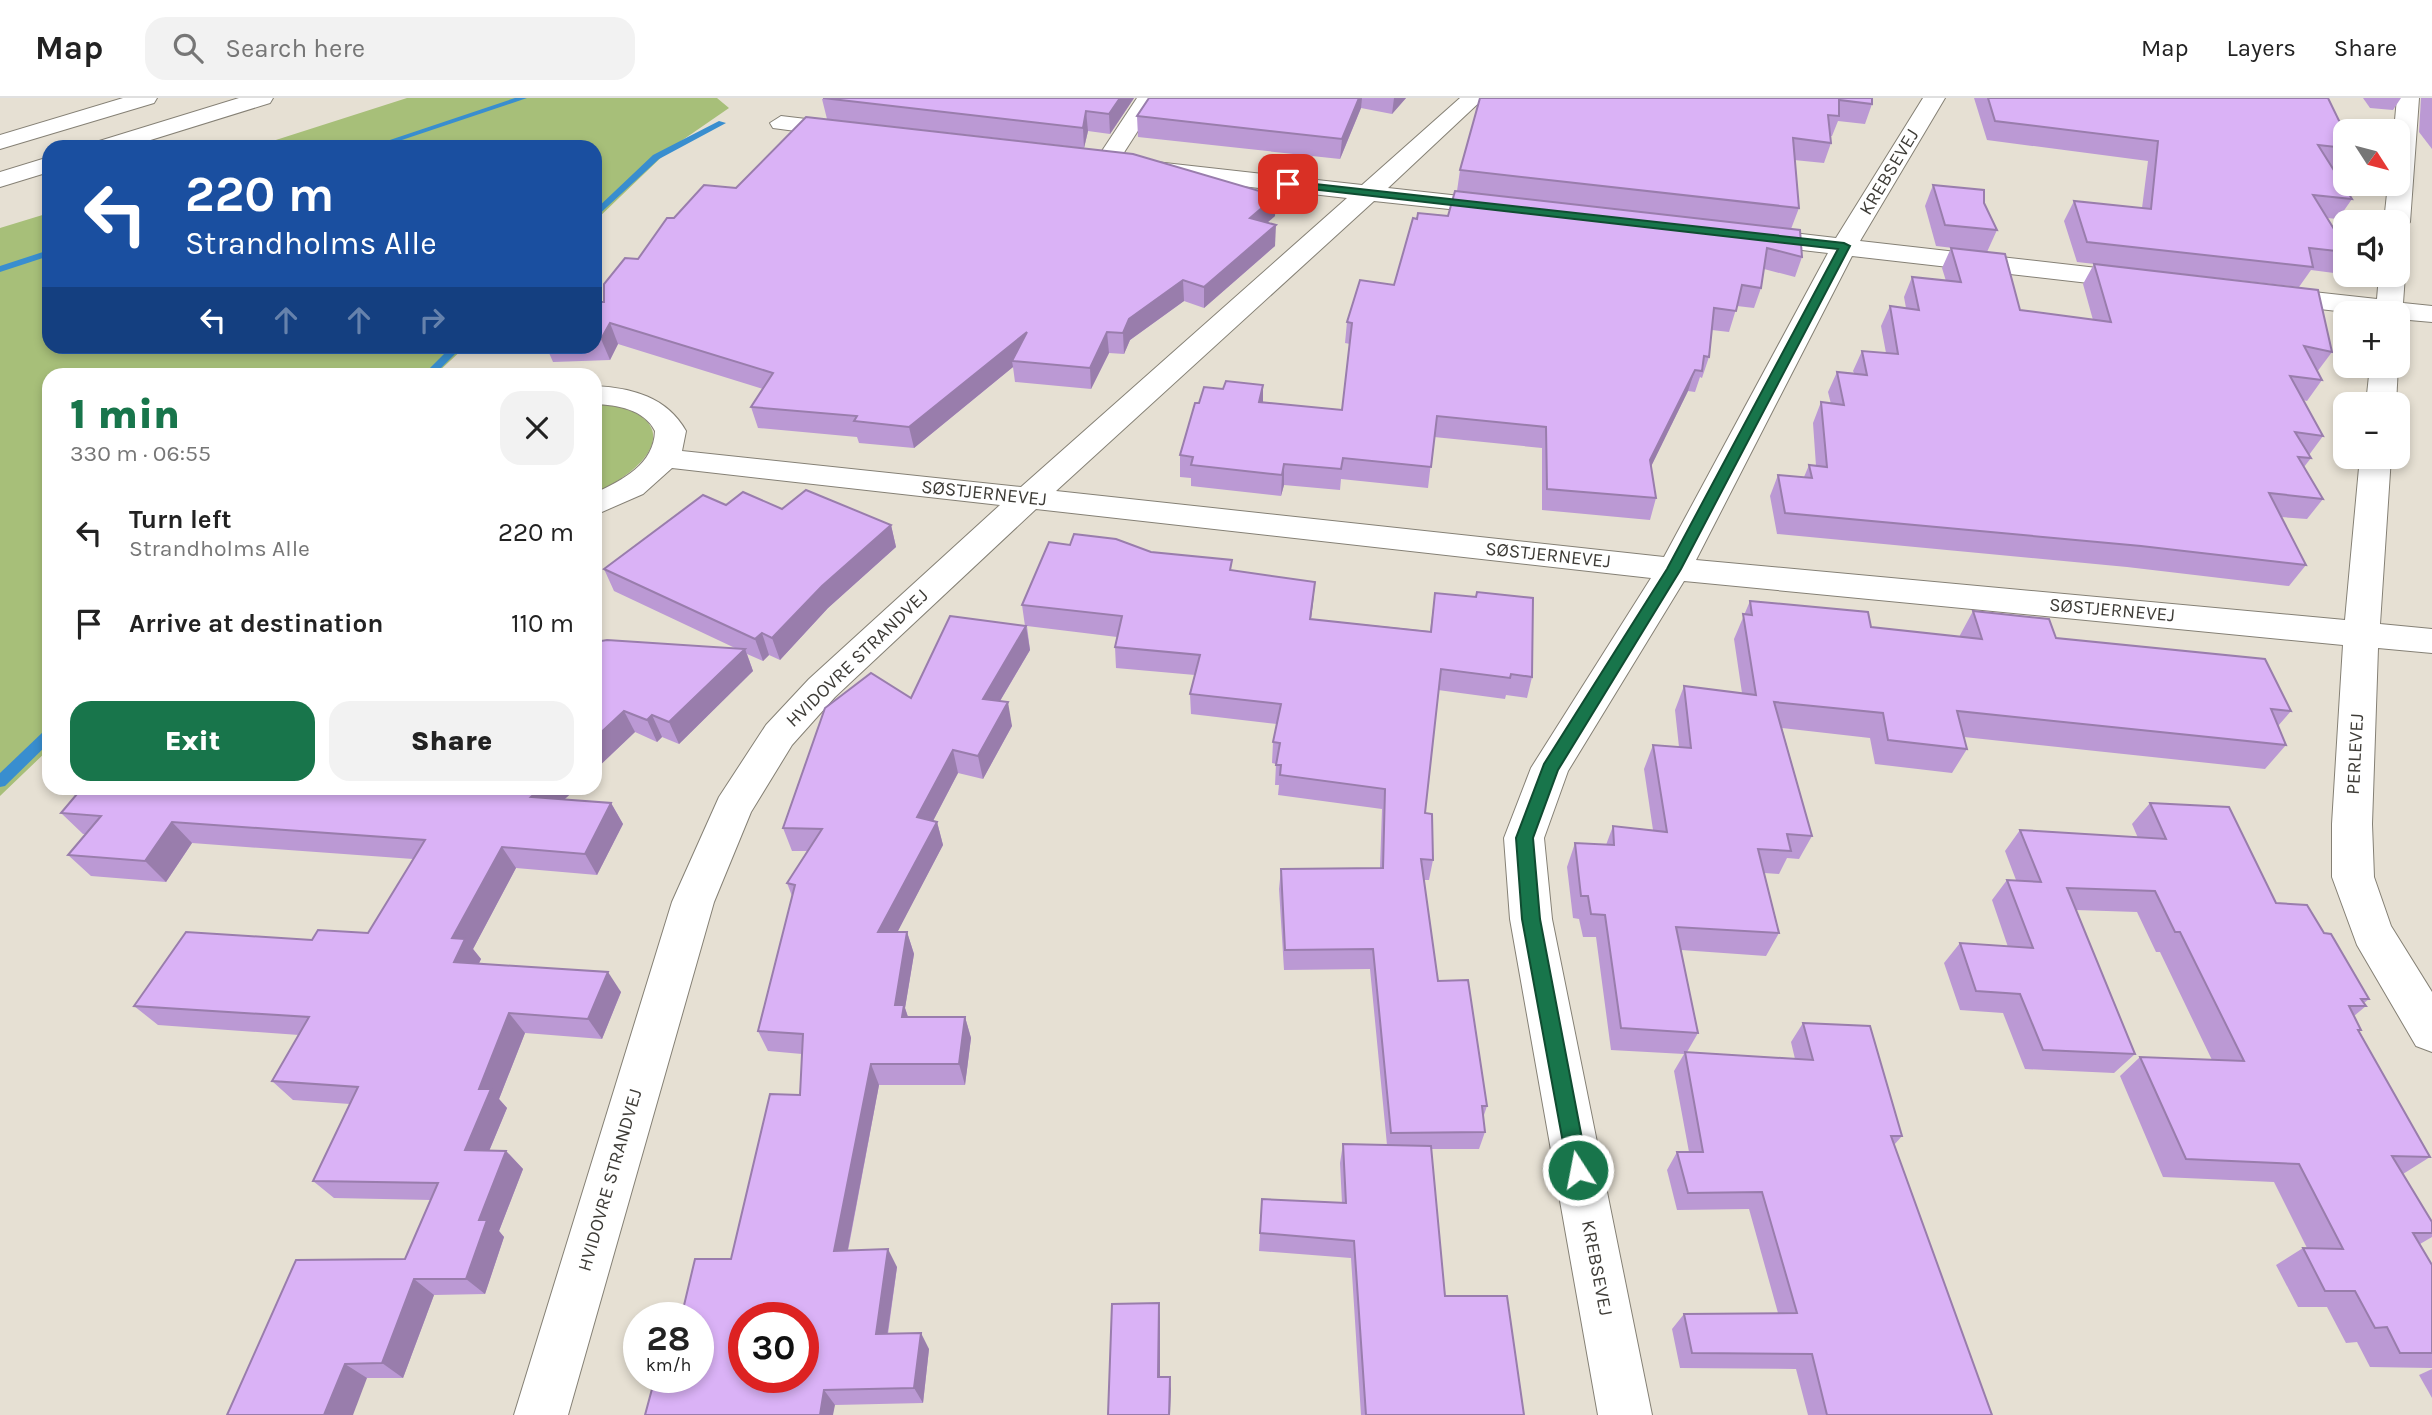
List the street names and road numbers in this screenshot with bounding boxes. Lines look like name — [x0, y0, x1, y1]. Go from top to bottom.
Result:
street label: KREBSEVEJ — [1855, 125, 1923, 219]
street label: SØSTJERNEVEJ — [920, 475, 1048, 511]
street label: SØSTJERNEVEJ — [1484, 537, 1612, 573]
street label: HVIDOVRE STRANDVEJ — [781, 584, 933, 732]
street label: SØSTJERNEVEJ — [2048, 594, 2176, 626]
street label: PERLEVEJ — [2342, 713, 2368, 795]
street label: HVIDOVRE STRANDVEJ — [573, 1086, 647, 1274]
street label: KREBSEVEJ — [1577, 1218, 1617, 1318]

